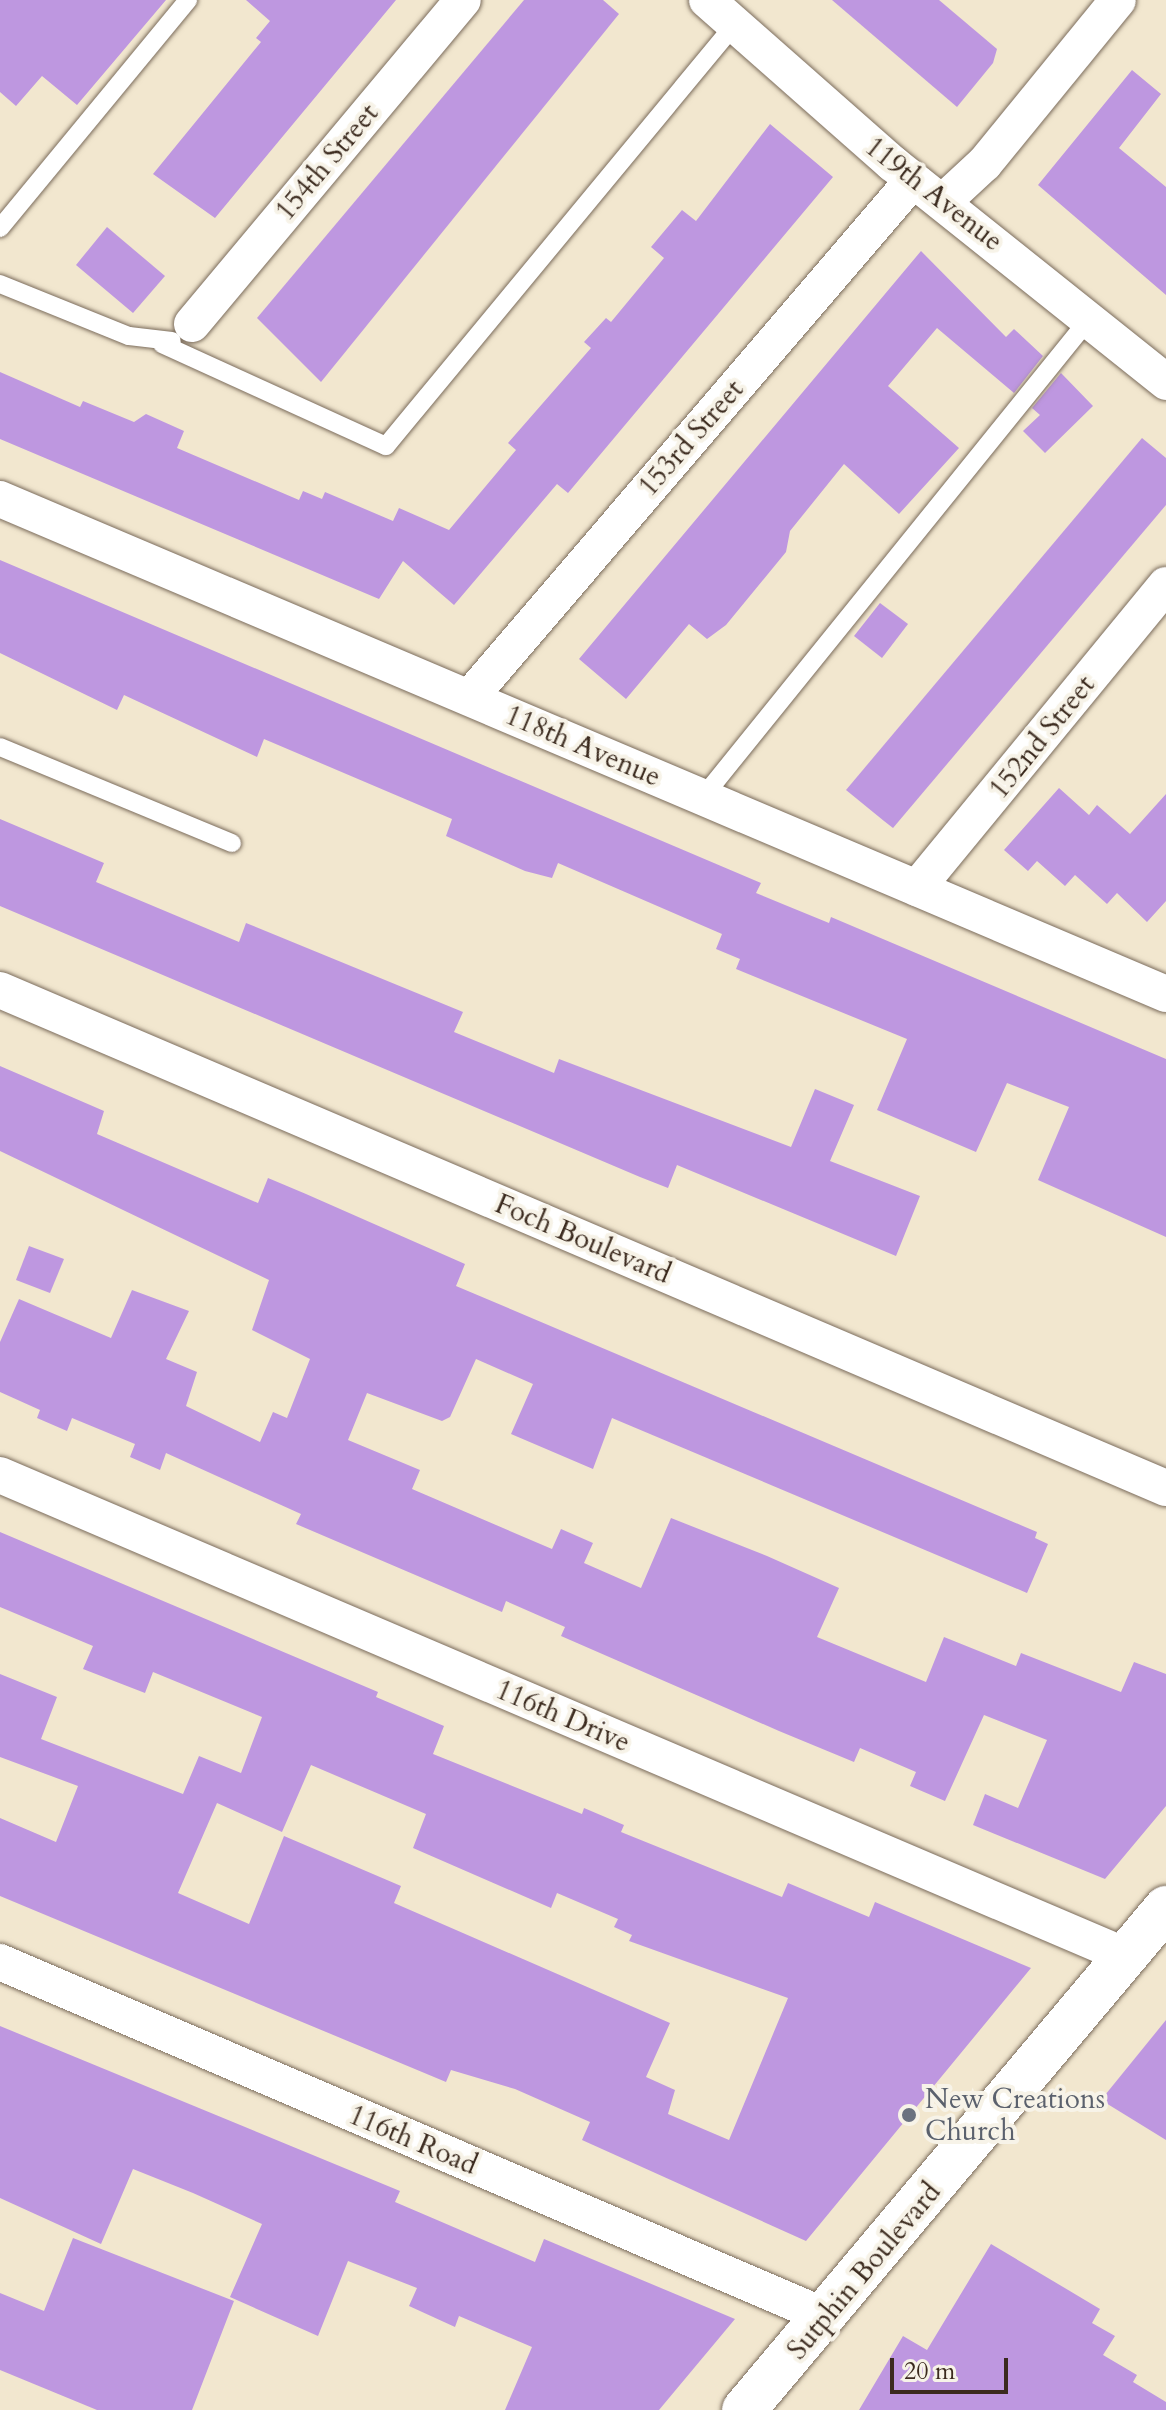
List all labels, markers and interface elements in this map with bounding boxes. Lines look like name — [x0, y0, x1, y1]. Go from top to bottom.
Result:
street label: 154th Street — [268, 97, 386, 227]
street label: 119th Avenue — [858, 130, 1010, 258]
street label: 153rd Street — [631, 373, 751, 503]
street label: 152nd Street — [982, 669, 1102, 805]
street label: 118th Avenue — [500, 698, 666, 794]
street label: Foch Boulevard — [490, 1187, 676, 1291]
street label: 116th Drive — [491, 1673, 635, 1759]
place label: New Creations Church — [925, 2082, 1105, 2148]
street label: 116th Road — [344, 2098, 482, 2182]
marker: New Creations Church — [900, 2106, 918, 2124]
street label: Sutphin Boulevard — [780, 2176, 948, 2366]
scale bar — [894, 2342, 1012, 2392]
text: 20 m — [904, 2355, 955, 2388]

